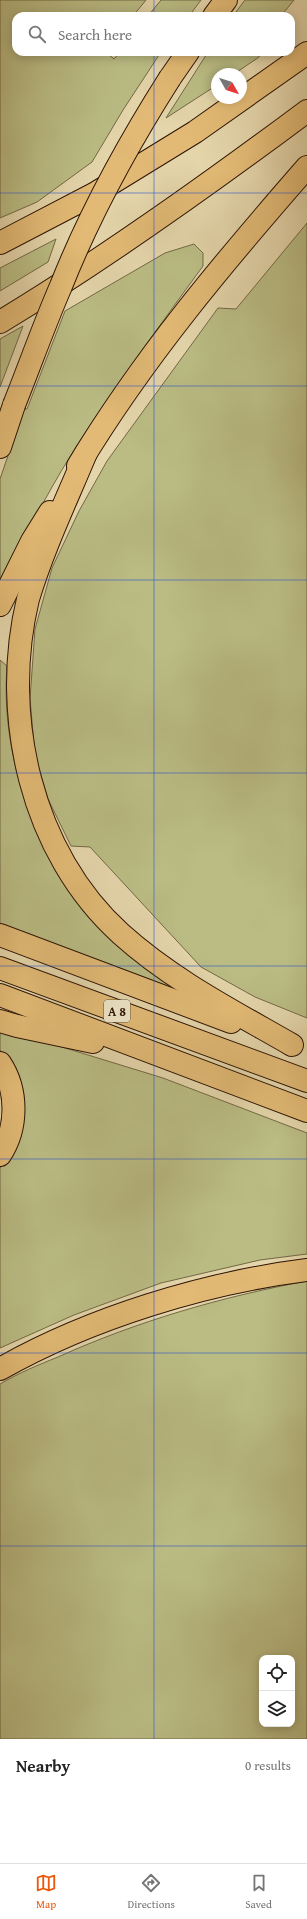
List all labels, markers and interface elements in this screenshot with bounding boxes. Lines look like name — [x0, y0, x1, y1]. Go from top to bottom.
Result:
search box — [12, 12, 295, 56]
icon: search — [26, 23, 48, 45]
text: Search here — [58, 24, 132, 45]
north arrow — [211, 68, 247, 104]
road number: A 8 — [104, 1000, 130, 1022]
map controls — [259, 1655, 295, 1727]
button: locate — [259, 1655, 295, 1691]
button: layers — [259, 1691, 295, 1727]
text: Nearby — [16, 1753, 70, 1778]
text: 0 results — [245, 1756, 291, 1775]
tab: Map — [35, 1872, 57, 1912]
tab: Directions — [128, 1872, 175, 1912]
tab: Saved — [245, 1872, 272, 1912]

